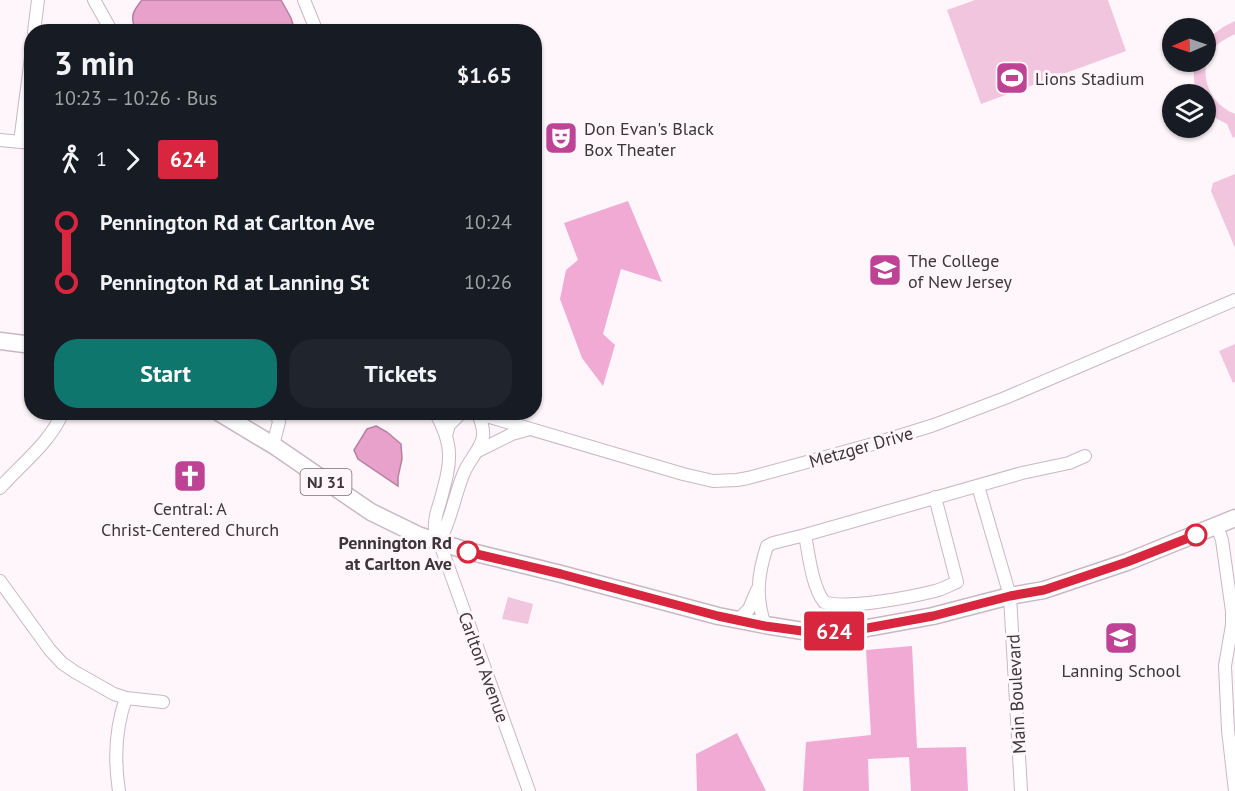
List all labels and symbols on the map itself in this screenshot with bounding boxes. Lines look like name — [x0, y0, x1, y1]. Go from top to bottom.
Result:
north arrow — [1162, 18, 1216, 72]
sports icon: Lions Stadium — [994, 60, 1030, 96]
place label: Lions Stadium — [1035, 67, 1144, 90]
place label: Don Evan's Black Box Theater — [584, 117, 714, 161]
theatre icon: Don Evan's Black Box Theater — [543, 120, 579, 156]
place label: The College of New Jersey — [908, 249, 1012, 293]
school or university icon: The College of New Jersey — [867, 252, 903, 288]
street label: Metzger Drive — [806, 421, 916, 473]
church icon: Central: A Christ-Centered Church — [172, 458, 208, 494]
road number: NJ 31 — [300, 469, 352, 495]
place label: Central: A Christ-Centered Church — [101, 497, 279, 541]
unlabelled marker — [1185, 524, 1207, 546]
place label: Pennington Rd at Carlton Ave — [339, 531, 452, 575]
marker: Pennington Rd at Carlton Ave — [457, 541, 479, 563]
street label: Carlton Avenue — [453, 609, 515, 725]
line badge: 624 — [800, 612, 868, 650]
school or university icon: Lanning School — [1103, 620, 1139, 656]
street label: Main Boulevard — [1001, 634, 1031, 754]
place label: Lanning School — [1062, 659, 1181, 682]

